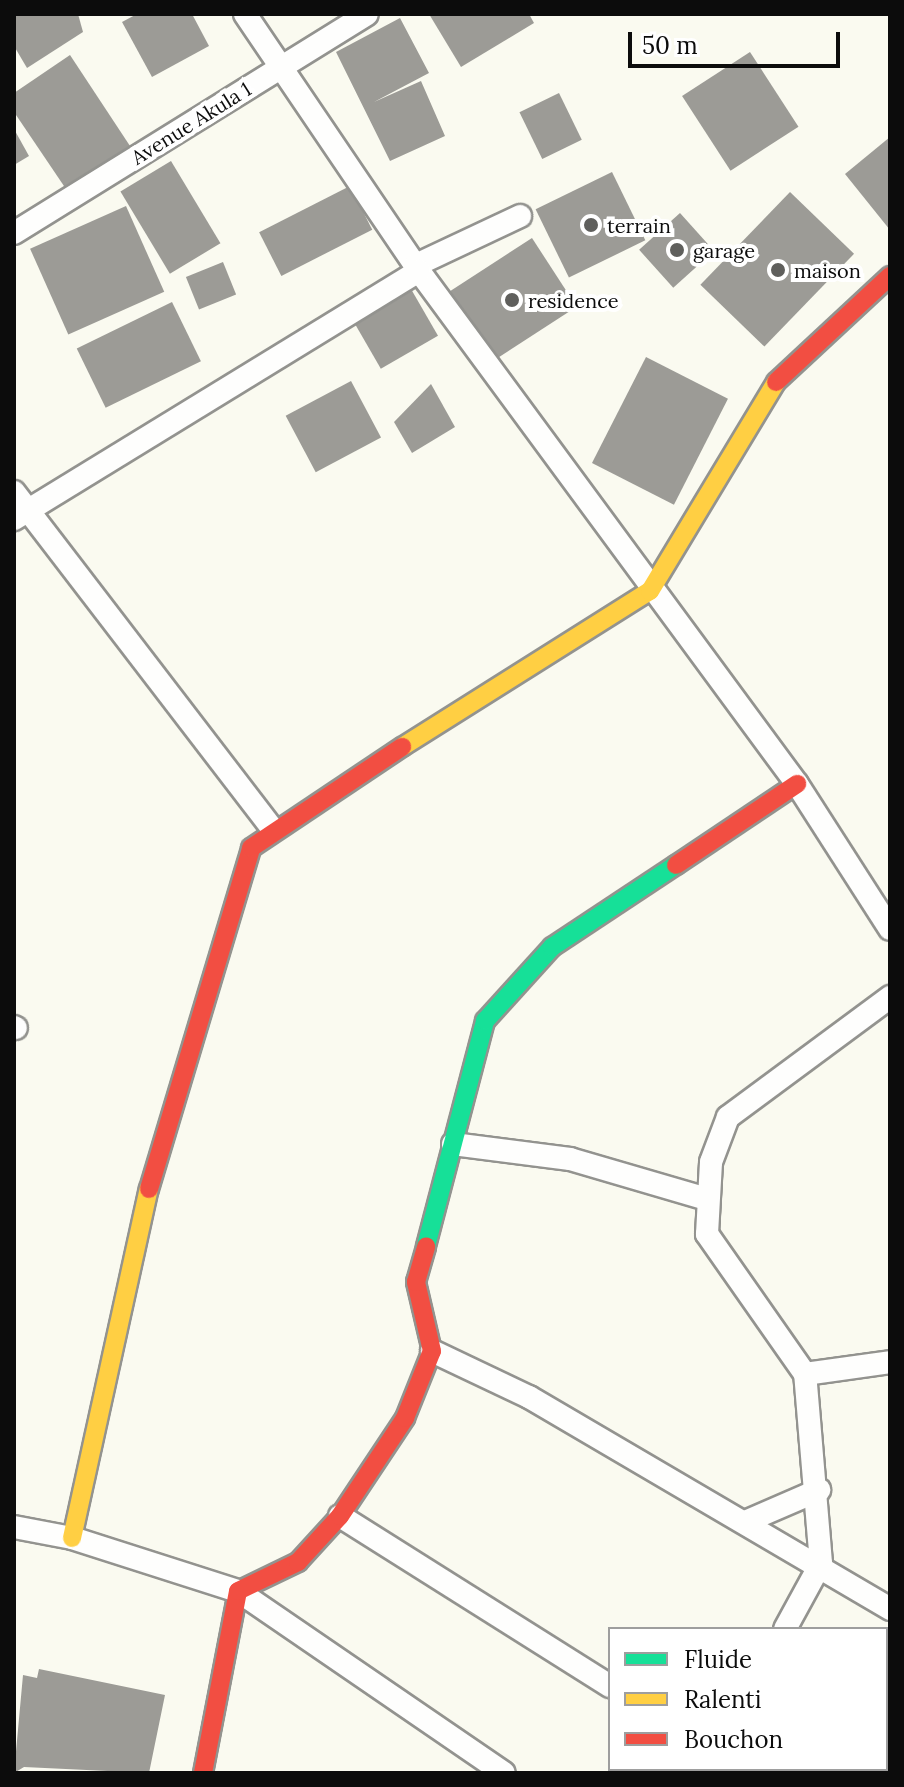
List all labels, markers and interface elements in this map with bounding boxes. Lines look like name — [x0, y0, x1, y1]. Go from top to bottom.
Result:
scale bar — [632, 16, 844, 66]
text: 50 m — [642, 30, 698, 61]
street label: Avenue Akula 1 — [127, 77, 255, 169]
place label: terrain — [607, 213, 671, 237]
marker: terrain — [582, 216, 600, 234]
place label: garage — [693, 238, 755, 262]
marker: garage — [668, 241, 686, 259]
place label: maison — [794, 258, 861, 282]
marker: maison — [769, 261, 787, 279]
place label: residence — [528, 288, 619, 312]
marker: residence — [503, 291, 521, 309]
legend — [608, 1627, 888, 1771]
text: Fluide — [684, 1644, 752, 1675]
text: Ralenti — [684, 1684, 761, 1715]
text: Bouchon — [684, 1724, 783, 1755]

